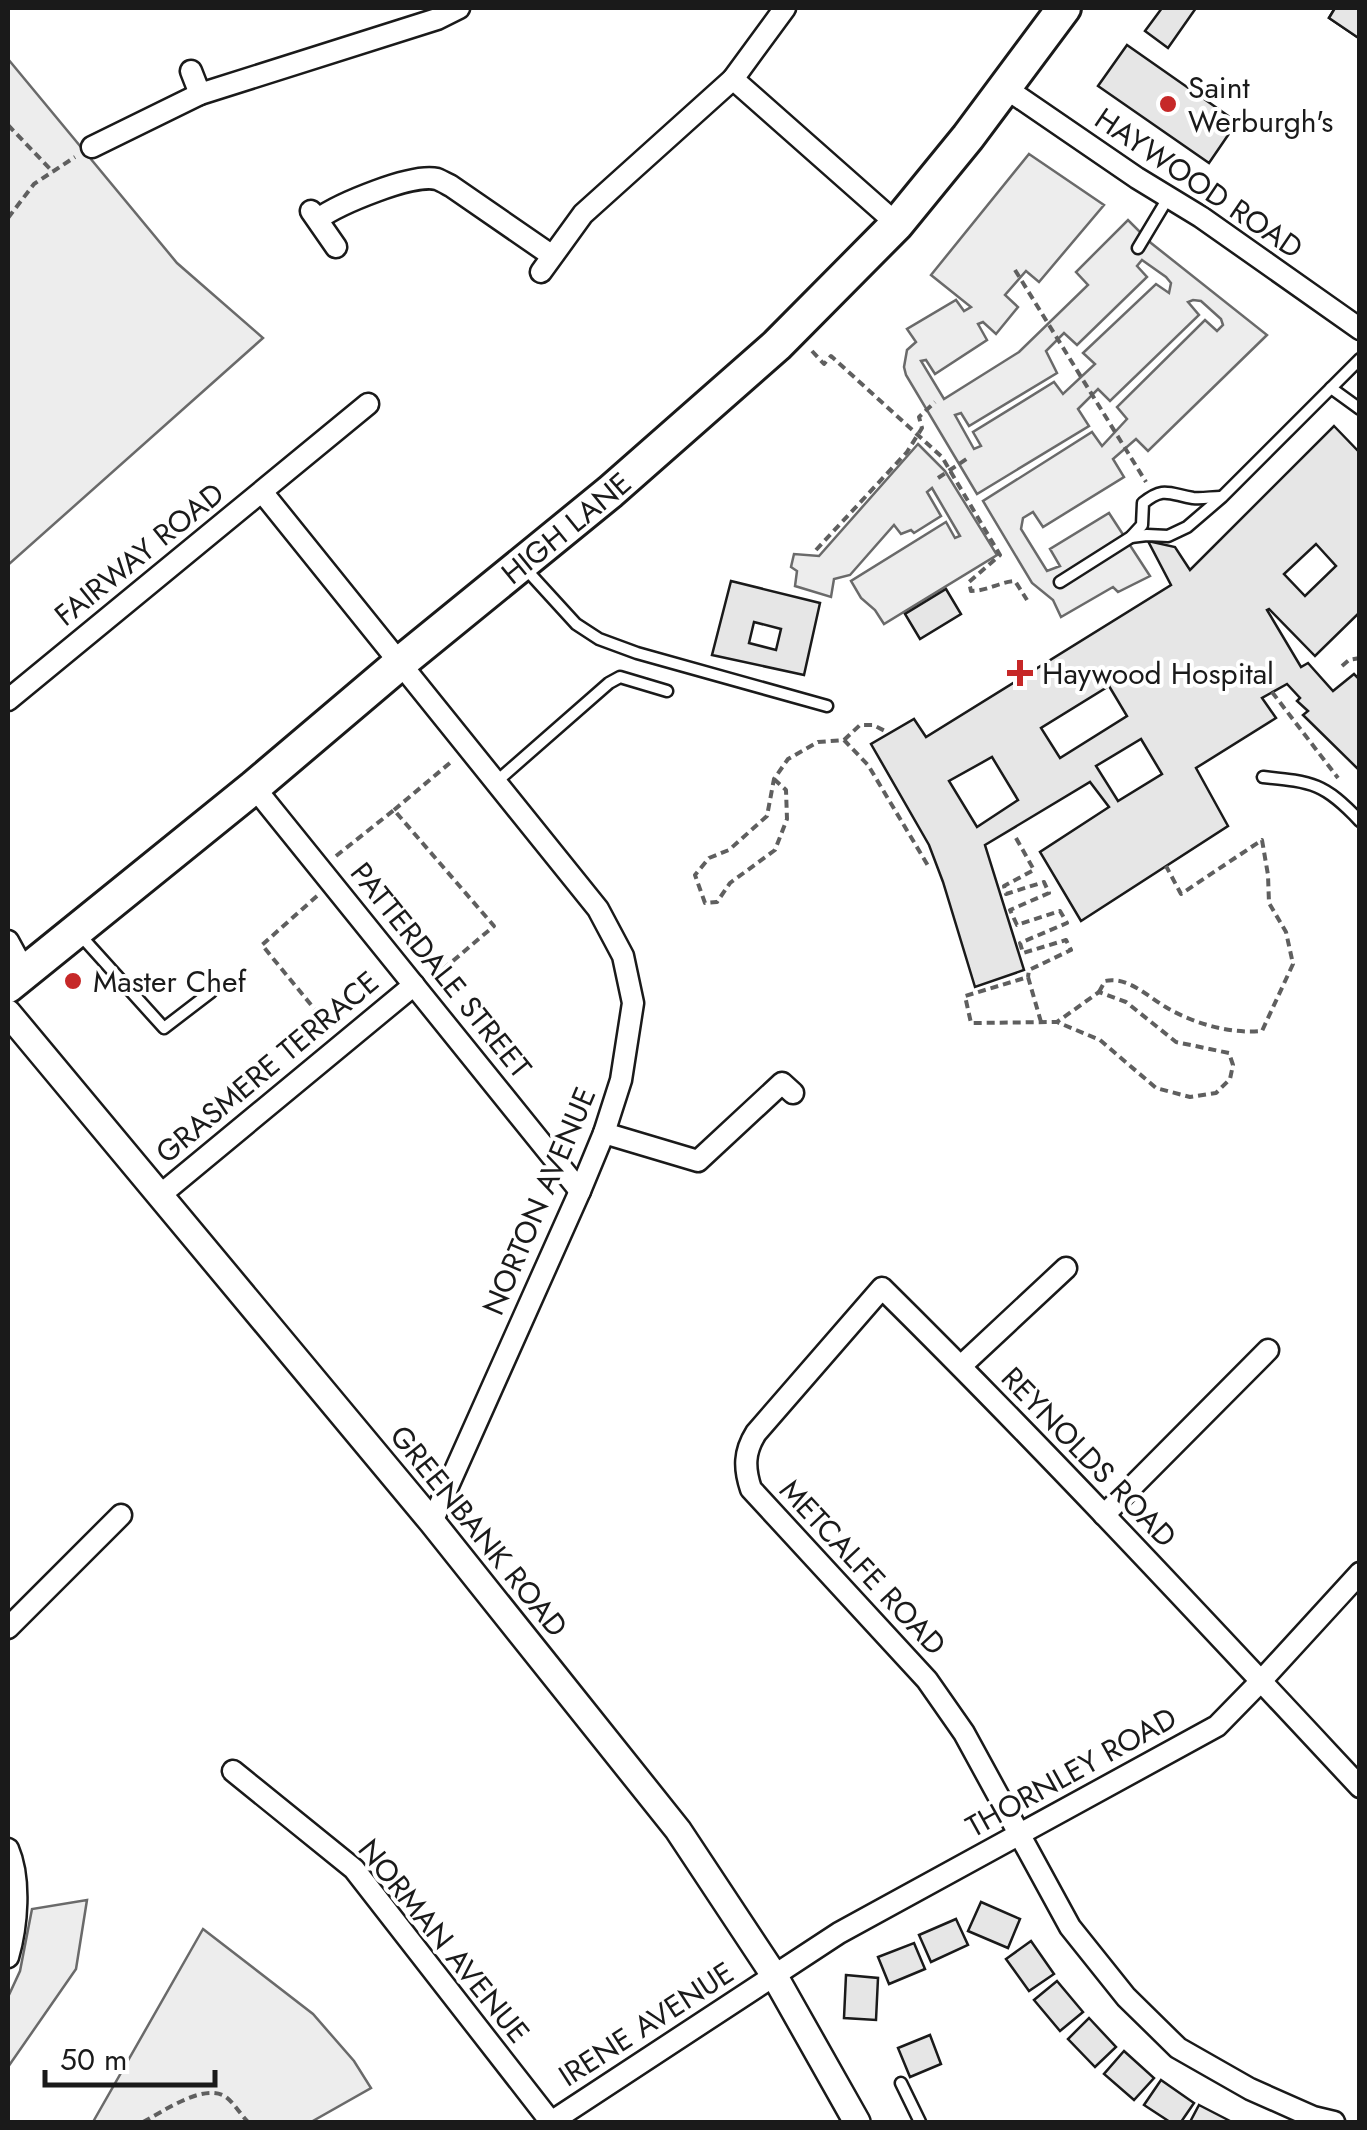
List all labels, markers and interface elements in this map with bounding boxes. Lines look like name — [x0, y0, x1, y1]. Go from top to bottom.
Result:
place label: Saint Werburgh's — [1188, 66, 1333, 143]
marker: Saint Werburgh's — [1157, 93, 1179, 115]
street label: HAYWOOD ROAD — [1086, 97, 1312, 269]
street label: HIGH LANE — [492, 462, 640, 594]
street label: FAIRWAY ROAD — [45, 472, 233, 636]
place label: Haywood Hospital — [1042, 652, 1274, 695]
marker: Haywood Hospital — [1007, 660, 1033, 686]
street label: PATTERDALE STREET — [340, 853, 542, 1087]
place label: Master Chef — [93, 960, 248, 1003]
street label: GRASMERE TERRACE — [146, 961, 388, 1173]
marker: Master Chef — [62, 970, 84, 992]
street label: NORTON AVENUE — [472, 1080, 606, 1322]
street label: REYNOLDS ROAD — [991, 1357, 1187, 1557]
street label: GREENBANK ROAD — [380, 1416, 578, 1646]
street label: METCALFE ROAD — [770, 1469, 956, 1665]
street label: THORNLEY ROAD — [958, 1696, 1184, 1848]
street label: NORMAN AVENUE — [348, 1830, 540, 2052]
street label: IRENE AVENUE — [550, 1951, 742, 2097]
scale bar — [45, 2025, 215, 2087]
text: 50 m — [60, 2038, 127, 2081]

